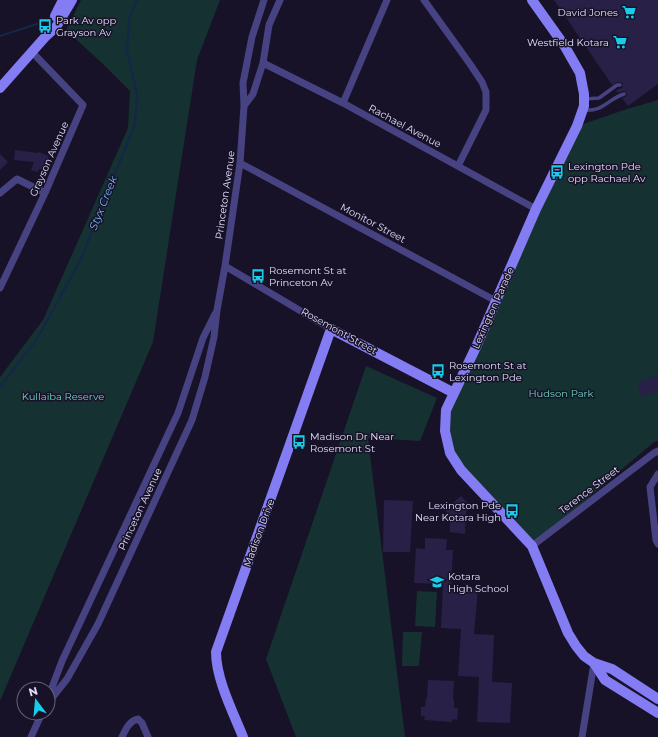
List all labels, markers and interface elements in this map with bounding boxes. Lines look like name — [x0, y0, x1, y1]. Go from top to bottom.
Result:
supermarket icon: David Jones — [621, 4, 637, 20]
place label: David Jones — [557, 6, 618, 19]
place label: Park Av opp Grayson Av — [56, 14, 116, 39]
bus stop icon: Park Av opp Grayson Av — [37, 18, 53, 34]
supermarket icon: Westfield Kotara — [612, 34, 628, 50]
place label: Westfield Kotara — [527, 36, 609, 49]
street label: Rachael Avenue — [366, 101, 444, 151]
street label: Grayson Avenue — [27, 120, 71, 198]
street label: Princeton Avenue — [212, 150, 238, 240]
place label: Lexington Pde opp Rachael Av — [568, 160, 646, 185]
bus stop icon: Lexington Pde opp Rachael Av — [549, 164, 565, 180]
water label: Styx Creek — [86, 173, 120, 232]
street label: Monitor Street — [338, 200, 408, 246]
place label: Rosemont St at Princeton Av — [269, 264, 347, 289]
street label: Lexington Parade — [469, 265, 517, 351]
bus stop icon: Rosemont St at Princeton Av — [250, 268, 266, 284]
street label: Rosemont Street — [299, 305, 379, 357]
place label: Rosemont St at Lexington Pde — [449, 359, 527, 384]
bus stop icon: Rosemont St at Lexington Pde — [430, 363, 446, 379]
park label: Hudson Park — [528, 387, 594, 400]
park label: Kullaiba Reserve — [22, 390, 104, 403]
place label: Madison Dr Near Rosemont St — [310, 430, 394, 455]
bus stop icon: Madison Dr Near Rosemont St — [291, 434, 307, 450]
street label: Terence Street — [556, 463, 622, 517]
street label: Princeton Avenue — [115, 466, 165, 552]
street label: Madison Drive — [241, 497, 277, 569]
place label: Lexington Pde Near Kotara High — [415, 499, 501, 524]
bus stop icon: Lexington Pde Near Kotara High — [504, 503, 520, 519]
place label: Kotara High School — [448, 570, 509, 595]
school or university icon: Kotara High School — [429, 574, 445, 590]
north arrow — [16, 681, 56, 721]
text: N — [27, 683, 39, 699]

